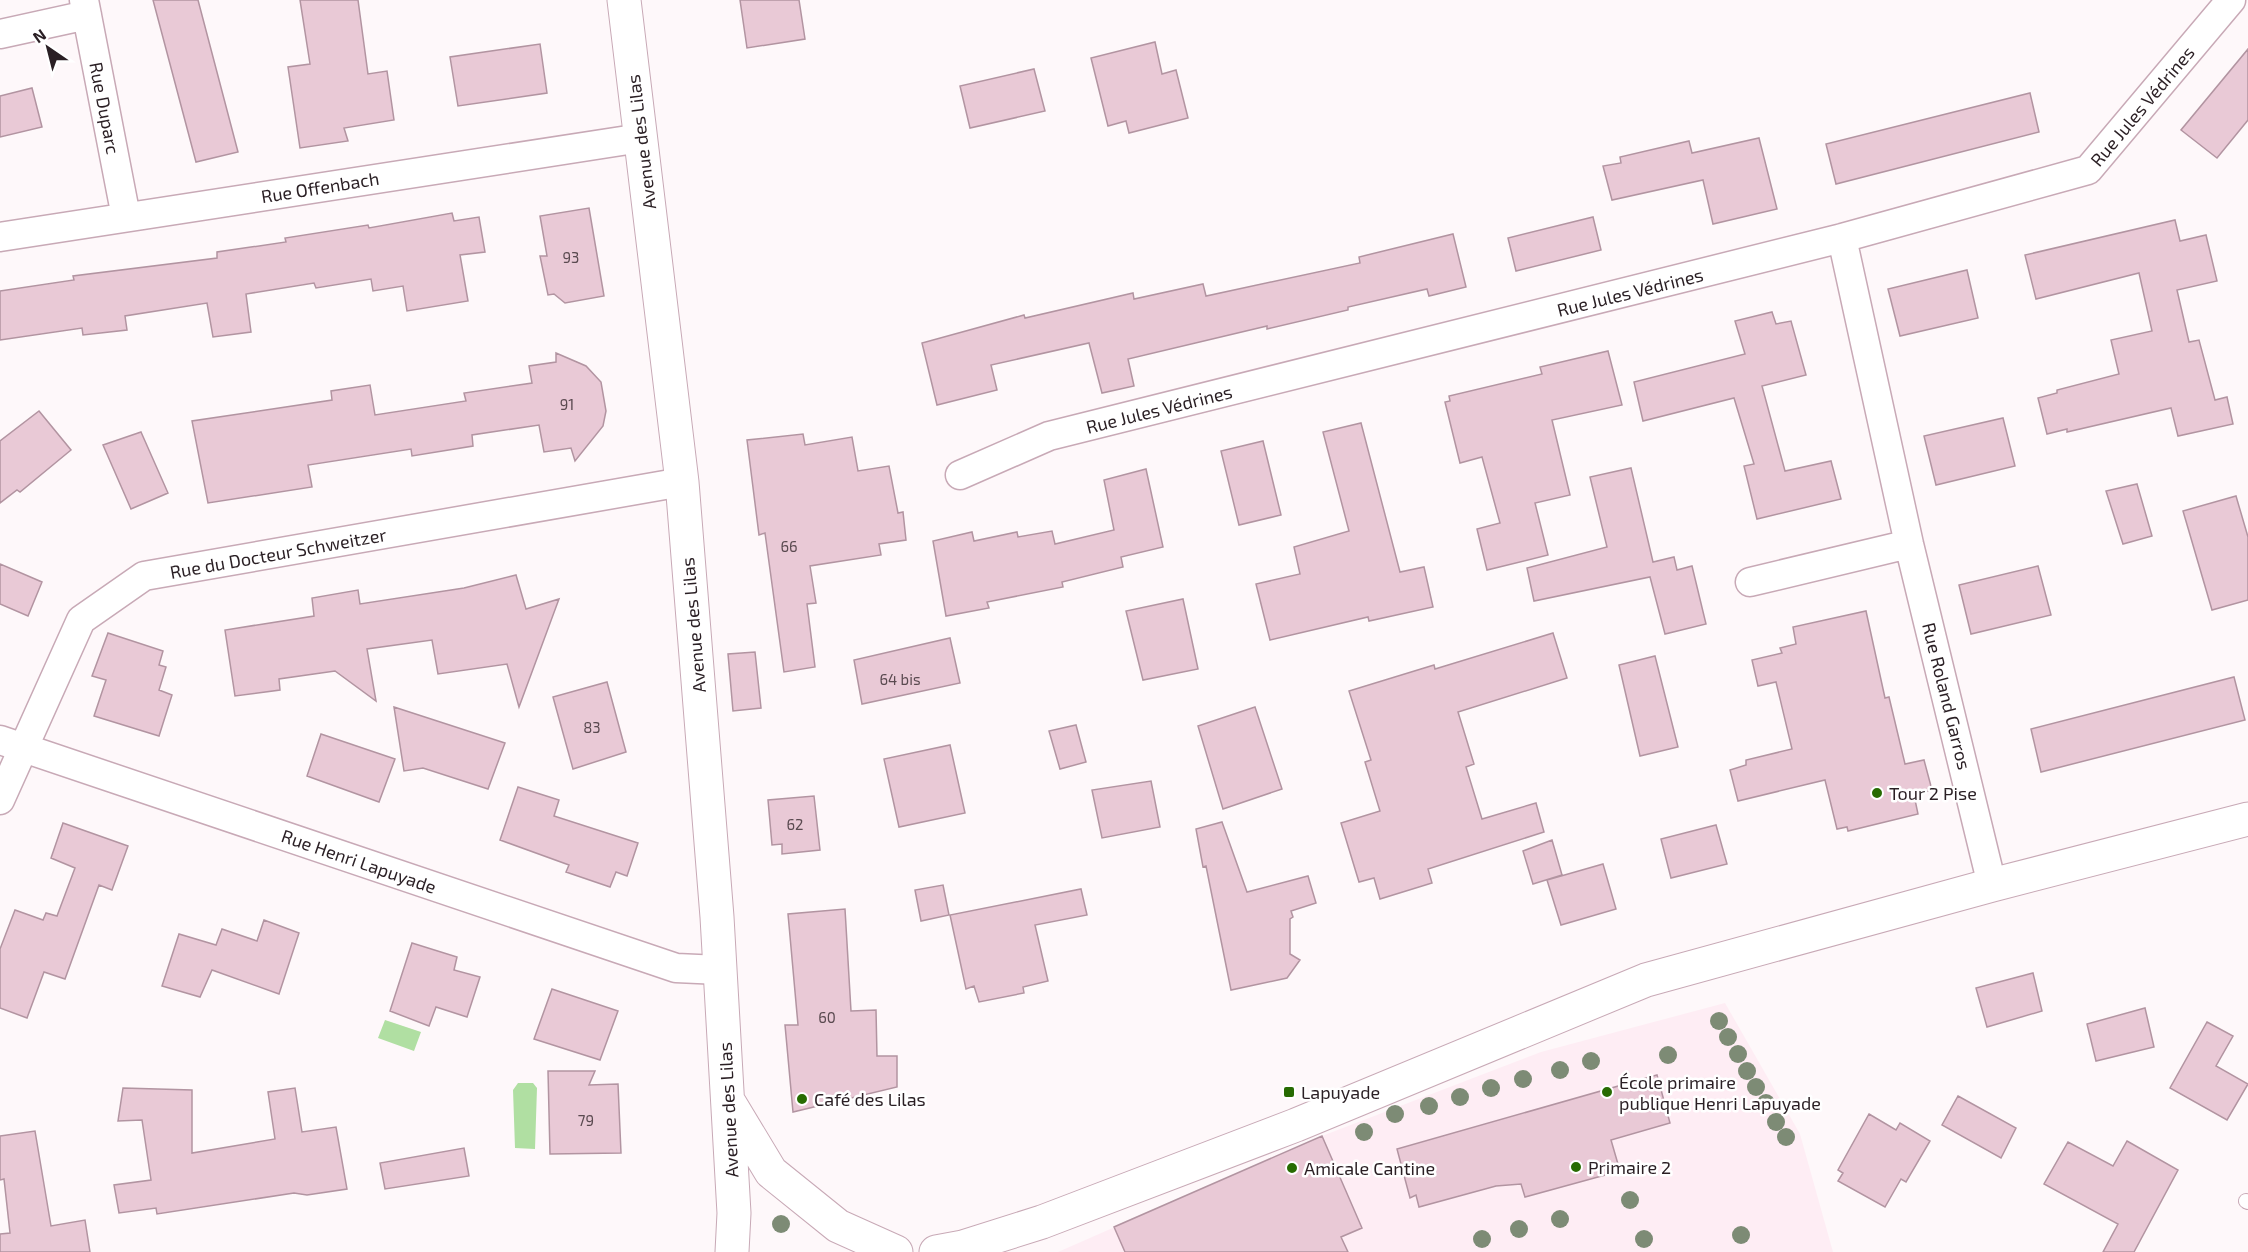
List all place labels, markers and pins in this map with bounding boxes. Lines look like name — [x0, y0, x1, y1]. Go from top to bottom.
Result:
place label: Tour 2 Pise — [1889, 782, 1977, 804]
marker: Tour 2 Pise — [1870, 786, 1884, 800]
place label: École primaire publique Henri Lapuyade — [1619, 1071, 1821, 1114]
place label: Lapuyade — [1301, 1081, 1380, 1103]
marker: Lapuyade — [1282, 1085, 1296, 1099]
marker: École primaire publique Henri Lapuyade — [1600, 1085, 1614, 1099]
place label: Café des Lilas — [814, 1088, 926, 1110]
marker: Café des Lilas — [795, 1092, 809, 1106]
place label: Primaire 2 — [1588, 1156, 1671, 1178]
place label: Amicale Cantine — [1304, 1157, 1435, 1179]
marker: Primaire 2 — [1569, 1160, 1583, 1174]
marker: Amicale Cantine — [1285, 1161, 1299, 1175]

